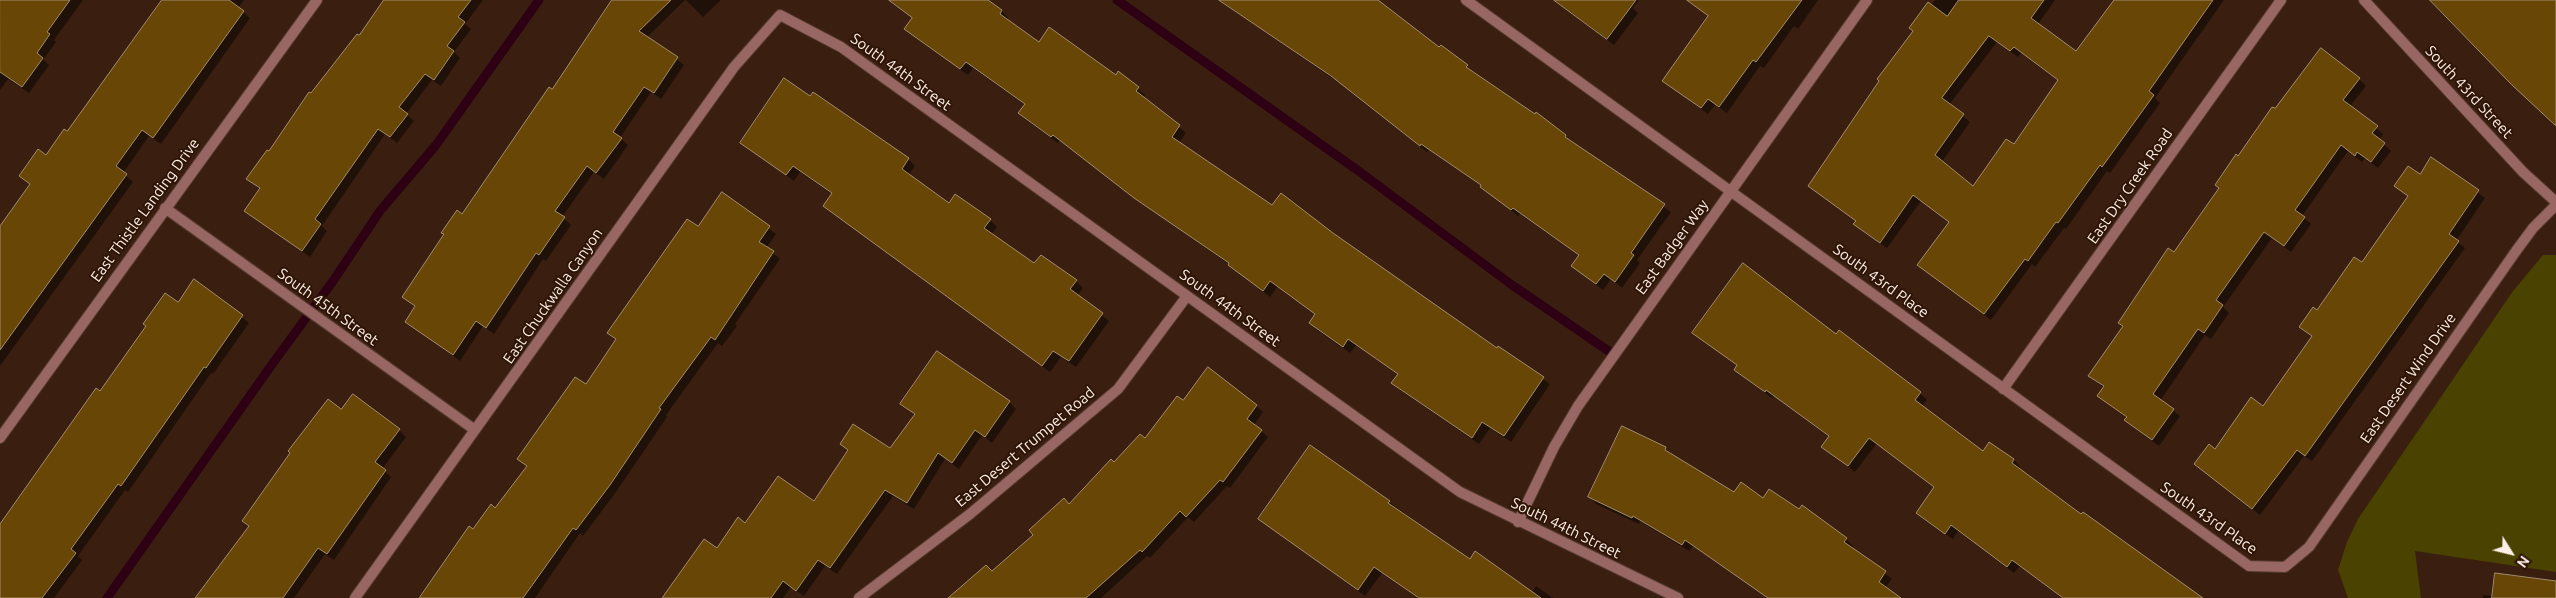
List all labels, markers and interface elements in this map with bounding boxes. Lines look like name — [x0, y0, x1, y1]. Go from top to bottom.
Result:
street label: South 44th Street — [847, 30, 955, 114]
street label: South 43rd Street — [2422, 42, 2516, 142]
street label: East Dry Creek Road — [2084, 125, 2176, 247]
street label: East Thistle Landing Drive — [87, 135, 203, 285]
street label: East Badger Way — [1632, 196, 1712, 298]
street label: East Chuckwalla Canyon — [499, 225, 607, 367]
street label: South 43rd Place — [1830, 240, 1932, 322]
street label: South 45th Street — [274, 265, 382, 349]
street label: South 44th Street — [1176, 266, 1284, 350]
street label: East Desert Wind Drive — [2356, 309, 2460, 447]
street label: East Desert Trumpet Road — [952, 383, 1098, 511]
street label: South 43rd Place — [2157, 478, 2261, 558]
street label: South 44th Street — [1508, 494, 1624, 562]
north arrow — [2486, 528, 2536, 578]
text: N — [2514, 553, 2533, 571]

